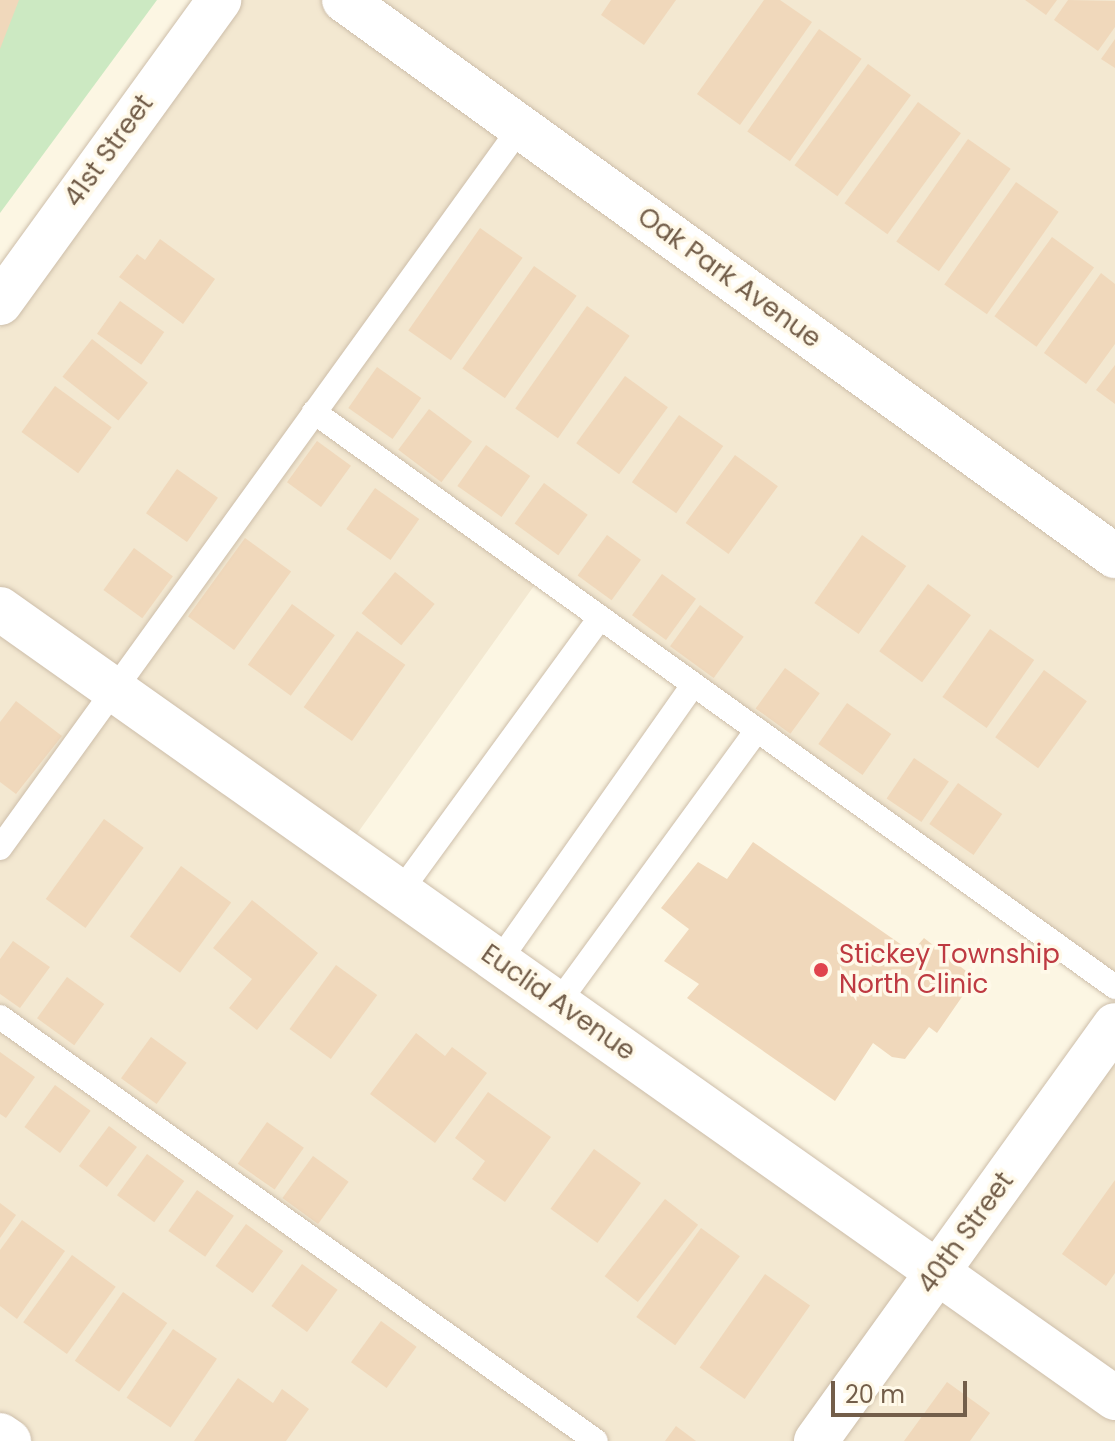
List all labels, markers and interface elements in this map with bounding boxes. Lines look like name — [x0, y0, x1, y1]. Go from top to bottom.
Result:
street label: 41st Street — [58, 89, 160, 213]
street label: Oak Park Avenue — [631, 201, 827, 355]
street label: Euclid Avenue — [475, 938, 641, 1068]
place label: Stickey Township North Clinic — [839, 939, 1060, 1000]
marker: Stickey Township North Clinic — [810, 959, 832, 981]
street label: 40th Street — [912, 1166, 1020, 1300]
scale bar — [835, 1365, 971, 1415]
text: 20 m — [845, 1378, 905, 1411]

